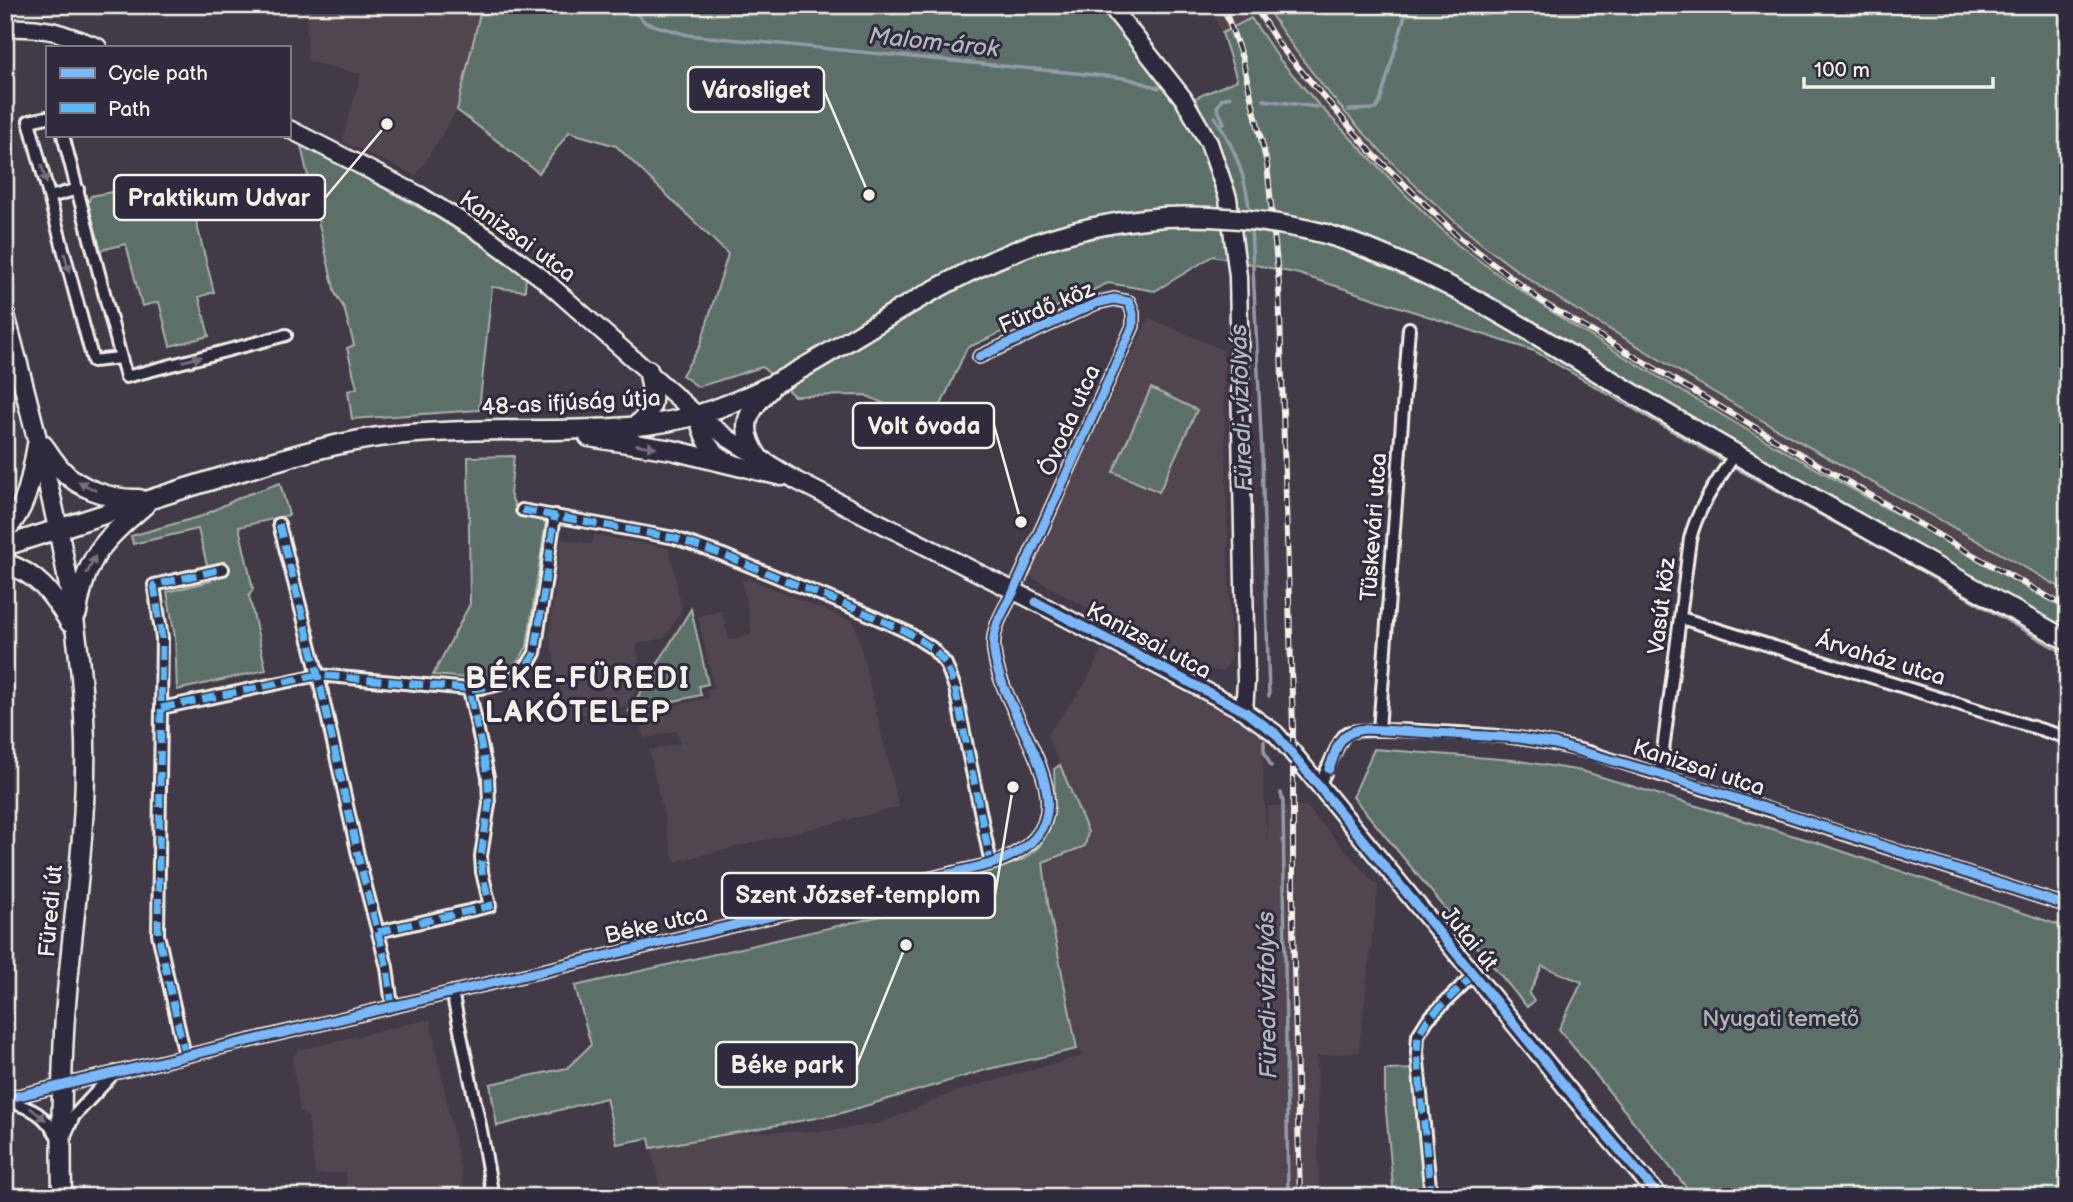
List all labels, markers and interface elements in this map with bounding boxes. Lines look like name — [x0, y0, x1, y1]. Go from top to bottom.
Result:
water label: Malom-árok — [868, 21, 1002, 64]
legend — [46, 46, 290, 136]
scale bar — [1804, 46, 1993, 90]
text: 100 m — [1814, 58, 1870, 83]
text: Cycle path — [108, 61, 208, 86]
callout: Városliget — [688, 67, 824, 112]
text: Városliget — [702, 76, 810, 105]
text: Path — [108, 97, 150, 122]
one-way arrow — [39, 164, 49, 185]
callout: Praktikum Udvar — [114, 175, 325, 220]
text: Praktikum Udvar — [128, 184, 311, 213]
street label: Kanizsai utca — [454, 185, 581, 289]
one-way arrow — [62, 252, 73, 274]
street label: Fürdő köz — [994, 275, 1099, 341]
water label: Füredi-vízfolyás — [1224, 324, 1259, 492]
one-way arrow — [181, 353, 203, 364]
street label: Óvoda utca — [1033, 361, 1107, 480]
street label: 48-as ifjúság útja — [481, 384, 661, 422]
callout: Volt óvoda — [853, 403, 994, 448]
text: Volt óvoda — [868, 412, 980, 441]
one-way arrow — [635, 441, 657, 452]
street label: Tüskevári utca — [1355, 452, 1393, 602]
one-way arrow — [77, 481, 97, 492]
one-way arrow — [85, 555, 97, 575]
street label: Vasút köz — [1642, 555, 1682, 656]
street label: Kanizsai utca — [1081, 596, 1216, 685]
street label: Árvaház utca — [1813, 626, 1949, 692]
district label: BÉKE-FÜREDI LAKÓTELEP — [465, 659, 691, 731]
street label: Kanizsai utca — [1629, 733, 1768, 802]
street label: Füredi út — [33, 864, 69, 958]
callout: Szent József-templom — [722, 873, 995, 918]
text: Szent József-templom — [736, 881, 980, 910]
street label: Béke utca — [602, 900, 710, 950]
street label: Jutai út — [1435, 900, 1504, 977]
water label: Füredi-vízfolyás — [1252, 911, 1283, 1079]
park label: Nyugati temető — [1702, 1005, 1860, 1033]
callout: Béke park — [716, 1042, 857, 1087]
text: Béke park — [730, 1051, 844, 1080]
one-way arrow — [29, 1107, 47, 1122]

